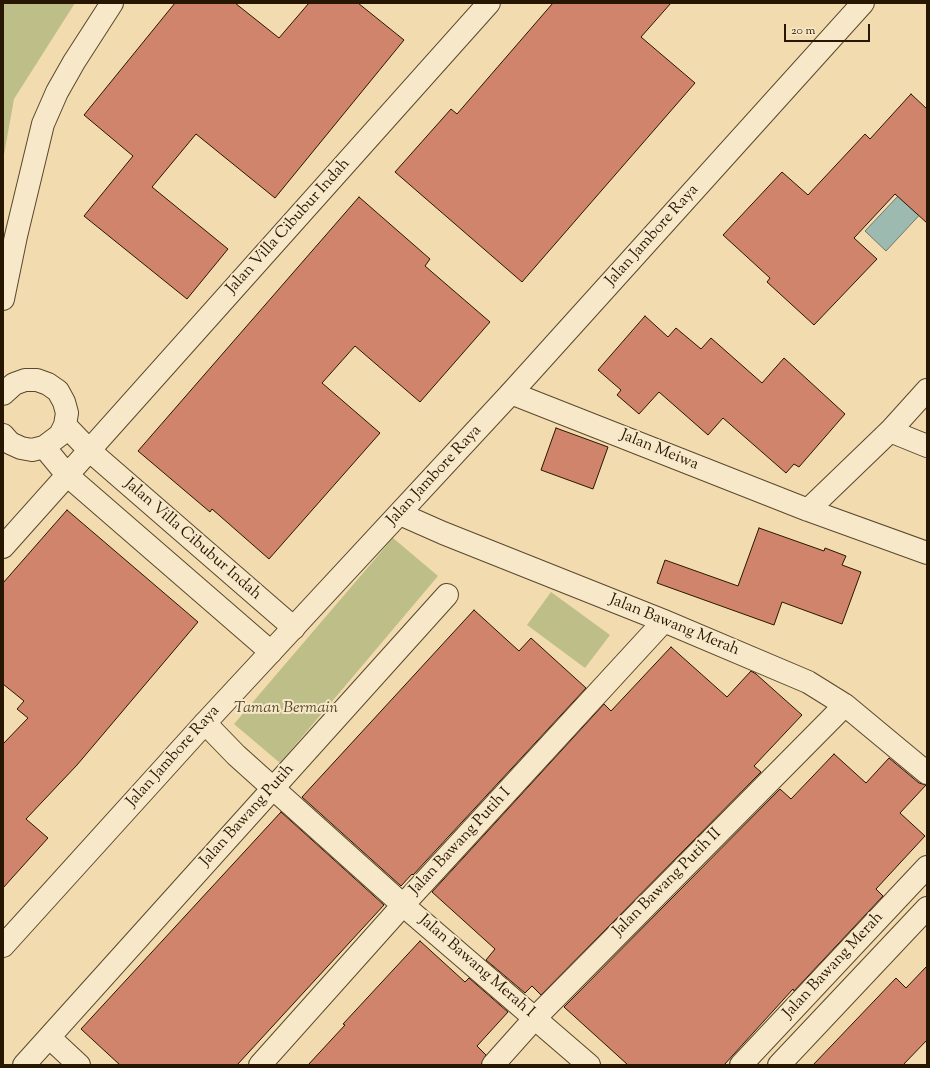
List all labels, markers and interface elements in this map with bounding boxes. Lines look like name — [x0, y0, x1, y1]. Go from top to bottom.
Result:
scale bar — [786, 16, 872, 42]
text: 20 m — [791, 22, 815, 40]
street label: Jalan Villa Cibubur Indah — [223, 155, 355, 299]
street label: Jalan Jambore Raya — [602, 181, 704, 291]
street label: Jalan Jambore Raya — [384, 422, 486, 530]
street label: Jalan Meiwa — [617, 427, 701, 475]
street label: Jalan Villa Cibubur Indah — [119, 475, 265, 605]
street label: Jalan Bawang Merah — [606, 591, 742, 661]
park label: Taman Bermain — [234, 699, 338, 719]
street label: Jalan Jambore Raya — [123, 702, 225, 812]
street label: Jalan Bawang Putih — [197, 761, 299, 871]
street label: Jalan Bawang Putih I — [406, 784, 516, 900]
street label: Jalan Bawang Putih II — [610, 825, 726, 941]
street label: Jalan Bawang Merah — [780, 909, 888, 1023]
street label: Jalan Bawang Merah I — [414, 911, 538, 1023]

